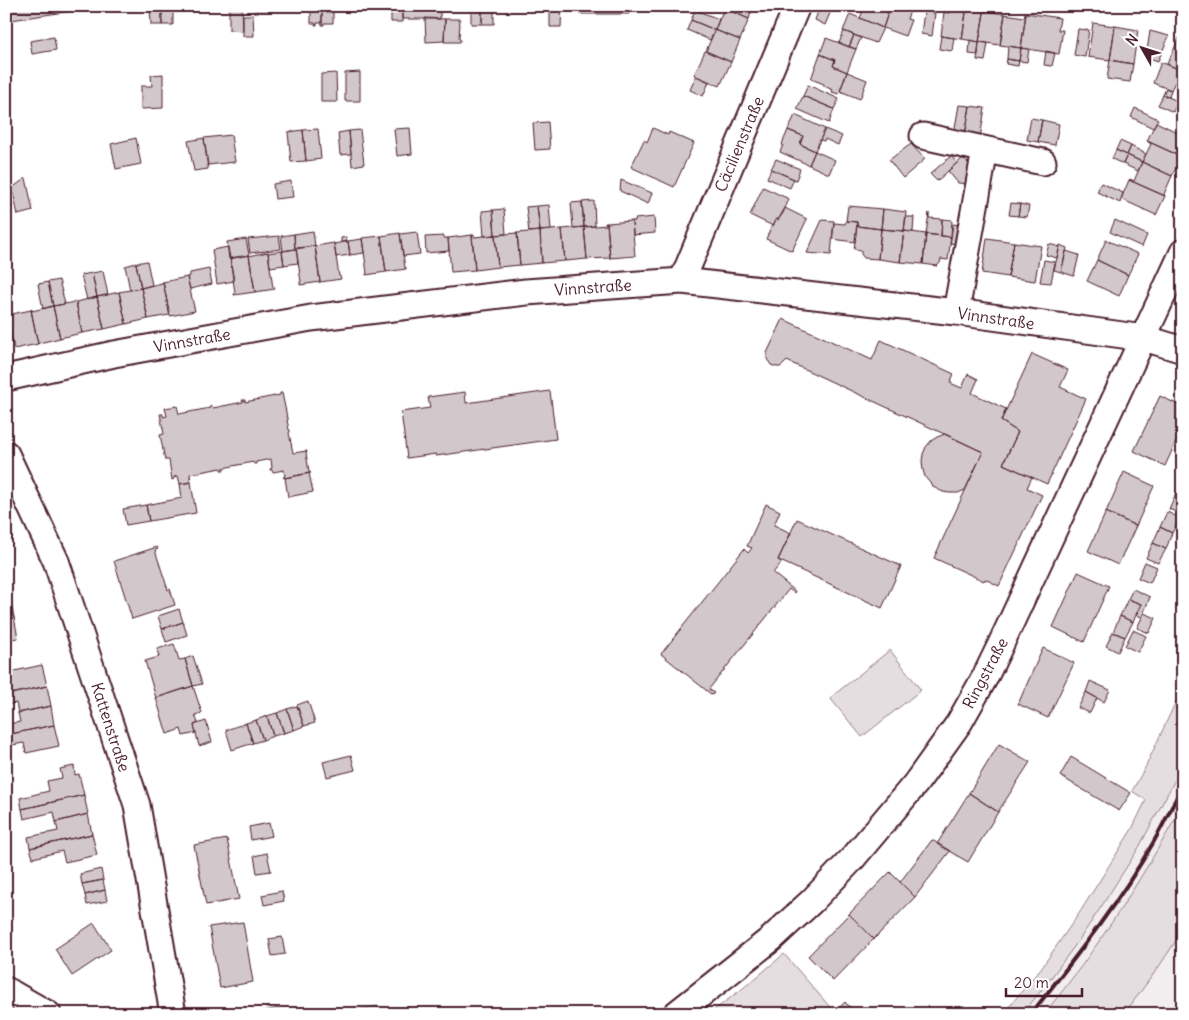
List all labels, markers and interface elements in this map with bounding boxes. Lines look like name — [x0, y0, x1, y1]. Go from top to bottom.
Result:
north arrow — [1116, 22, 1166, 72]
text: N — [1122, 30, 1142, 49]
street label: Cäcilienstraße — [710, 93, 768, 195]
street label: Vinnstraße — [554, 274, 632, 300]
street label: Vinnstraße — [956, 303, 1036, 333]
street label: Vinnstraße — [152, 323, 232, 357]
street label: Ringstraße — [958, 634, 1012, 712]
street label: Kattenstraße — [87, 680, 135, 774]
scale bar — [1006, 965, 1083, 997]
text: 20 m — [1014, 973, 1049, 992]

